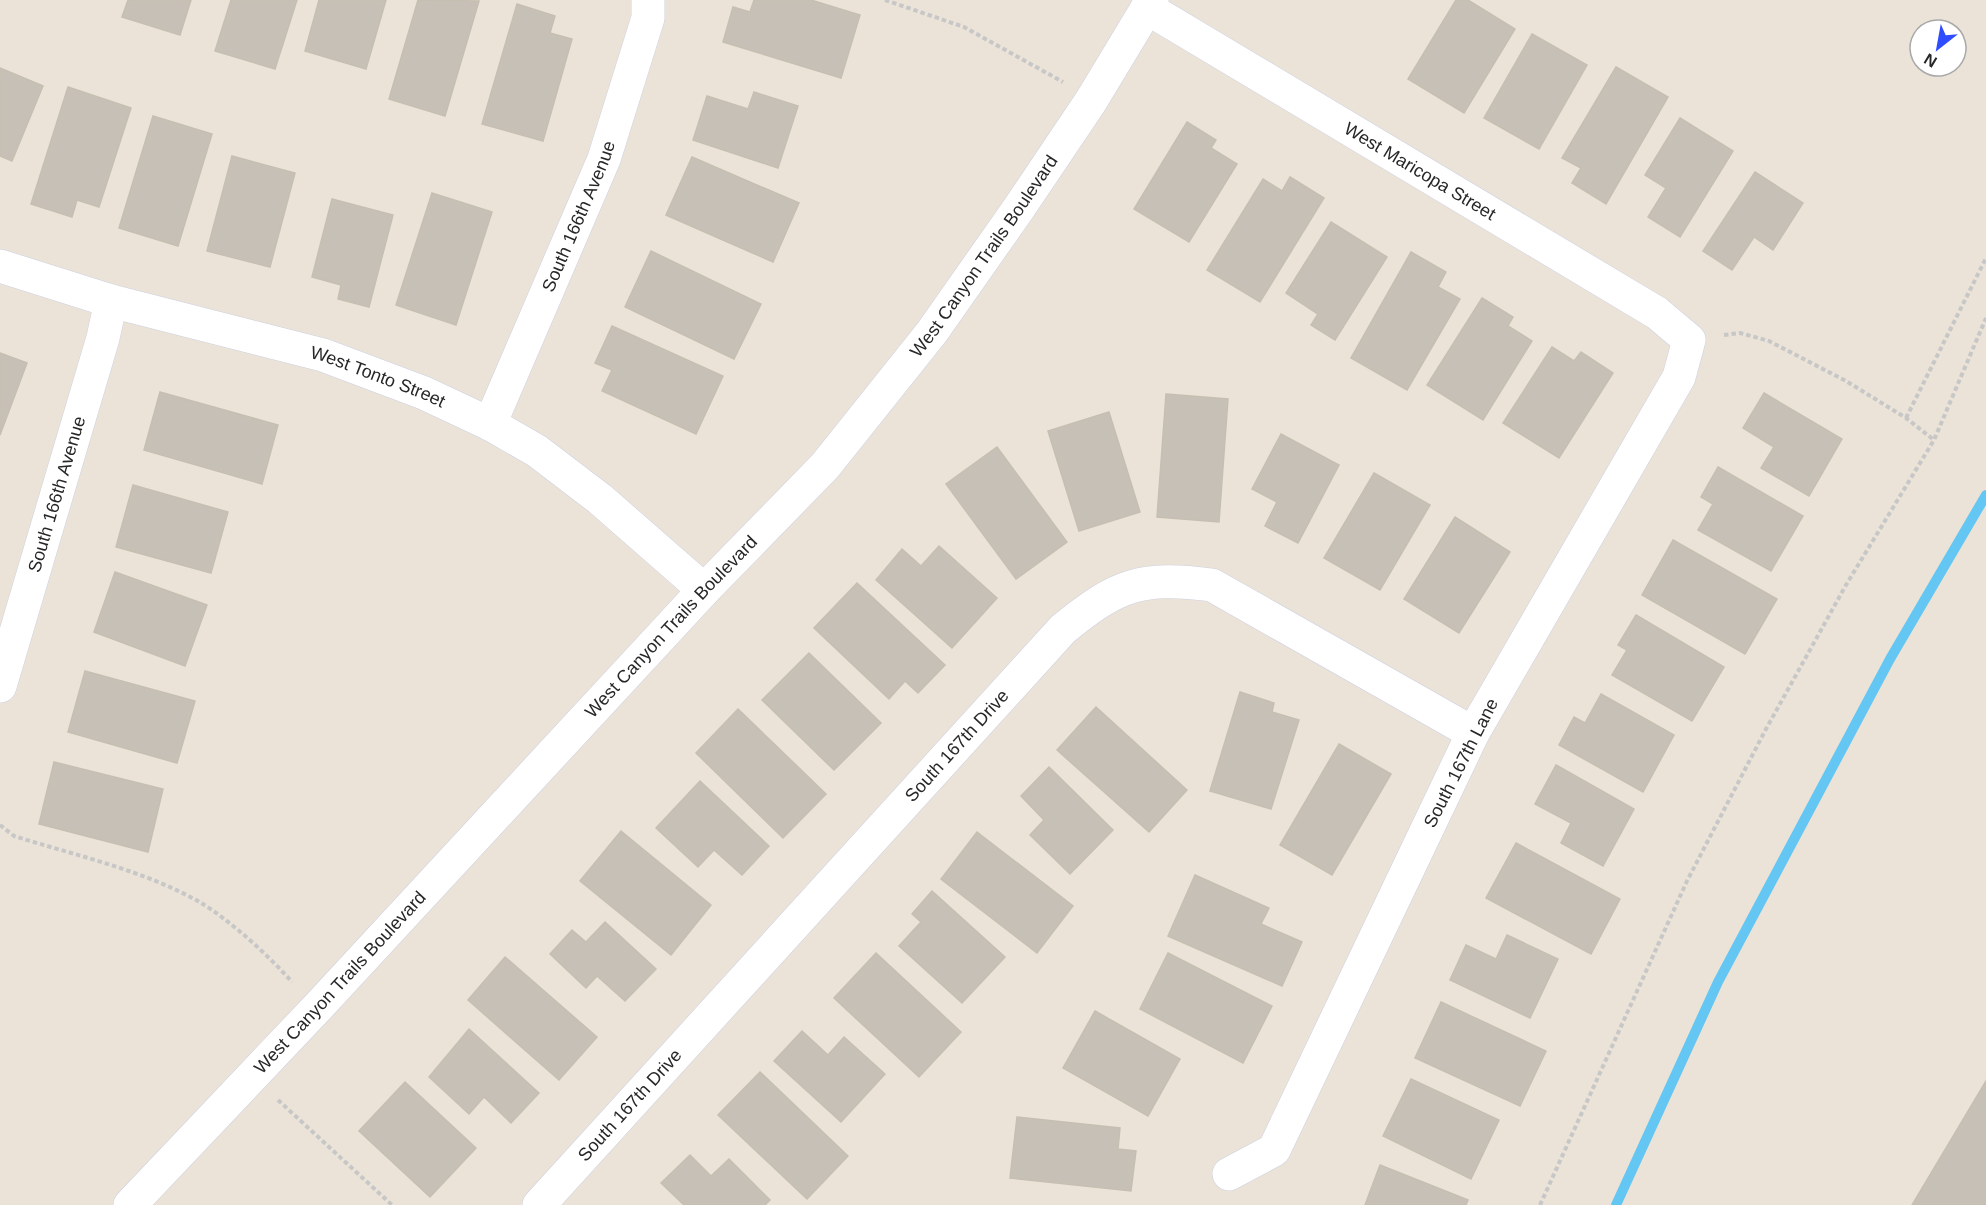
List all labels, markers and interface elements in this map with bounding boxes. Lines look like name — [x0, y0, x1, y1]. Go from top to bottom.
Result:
north arrow — [1908, 18, 1968, 78]
text: N — [1921, 50, 1940, 71]
street label: West Maricopa Street — [1341, 118, 1499, 224]
street label: South 166th Avenue — [538, 138, 619, 295]
street label: West Canyon Trails Boulevard — [906, 151, 1062, 361]
street label: West Tonto Street — [308, 342, 448, 411]
street label: South 166th Avenue — [24, 414, 89, 575]
street label: West Canyon Trails Boulevard — [581, 532, 761, 722]
street label: South 167th Drive — [901, 686, 1013, 806]
street label: South 167th Lane — [1420, 695, 1502, 831]
street label: West Canyon Trails Boulevard — [250, 887, 430, 1078]
street label: South 167th Drive — [574, 1045, 686, 1165]

